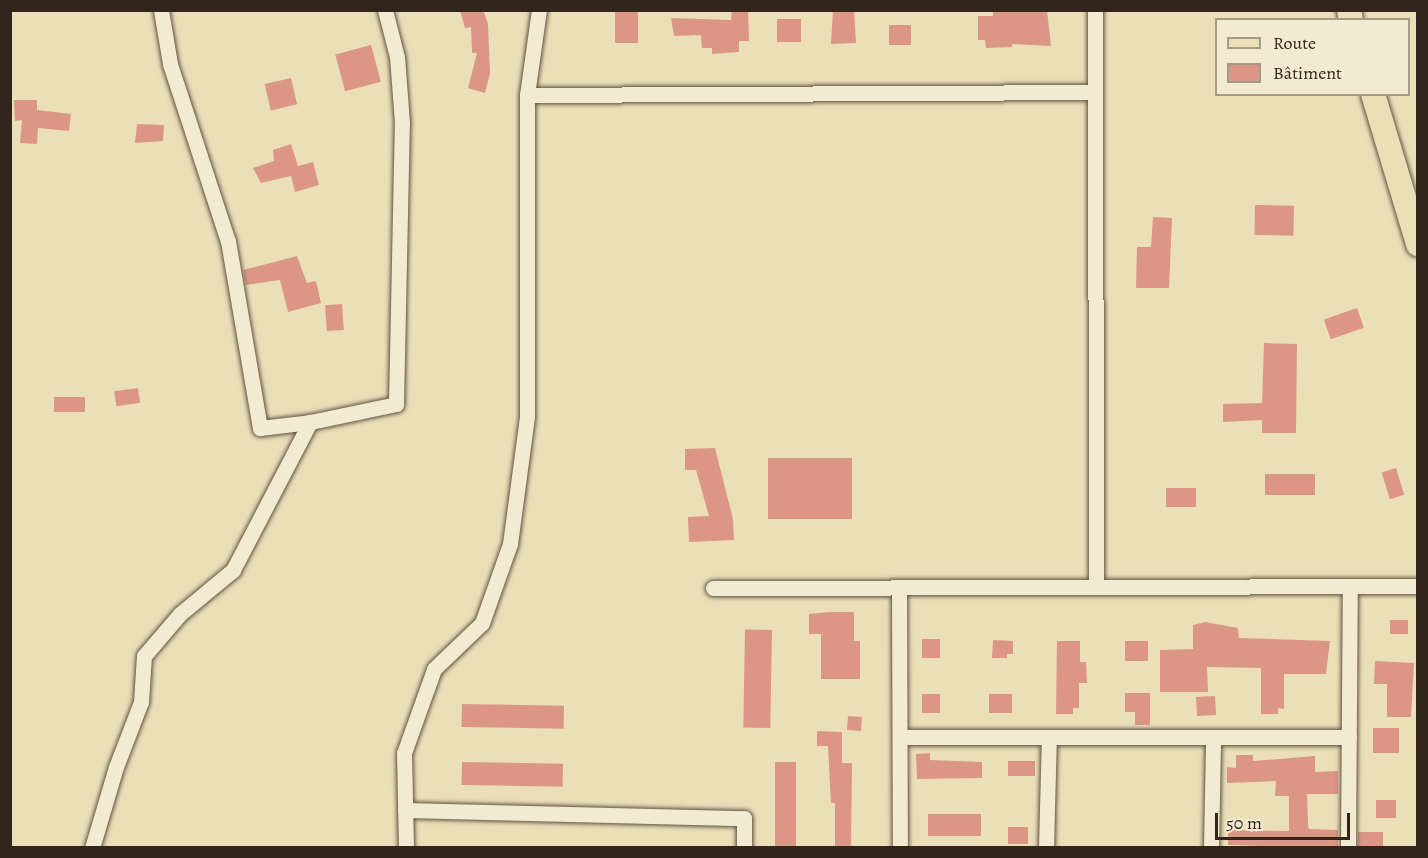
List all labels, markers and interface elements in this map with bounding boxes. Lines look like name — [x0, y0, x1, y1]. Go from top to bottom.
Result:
legend — [1215, 18, 1410, 96]
text: Route — [1273, 31, 1316, 55]
text: Bâtiment — [1273, 61, 1342, 85]
scale bar — [1218, 801, 1353, 839]
text: 50 m — [1226, 811, 1262, 835]

